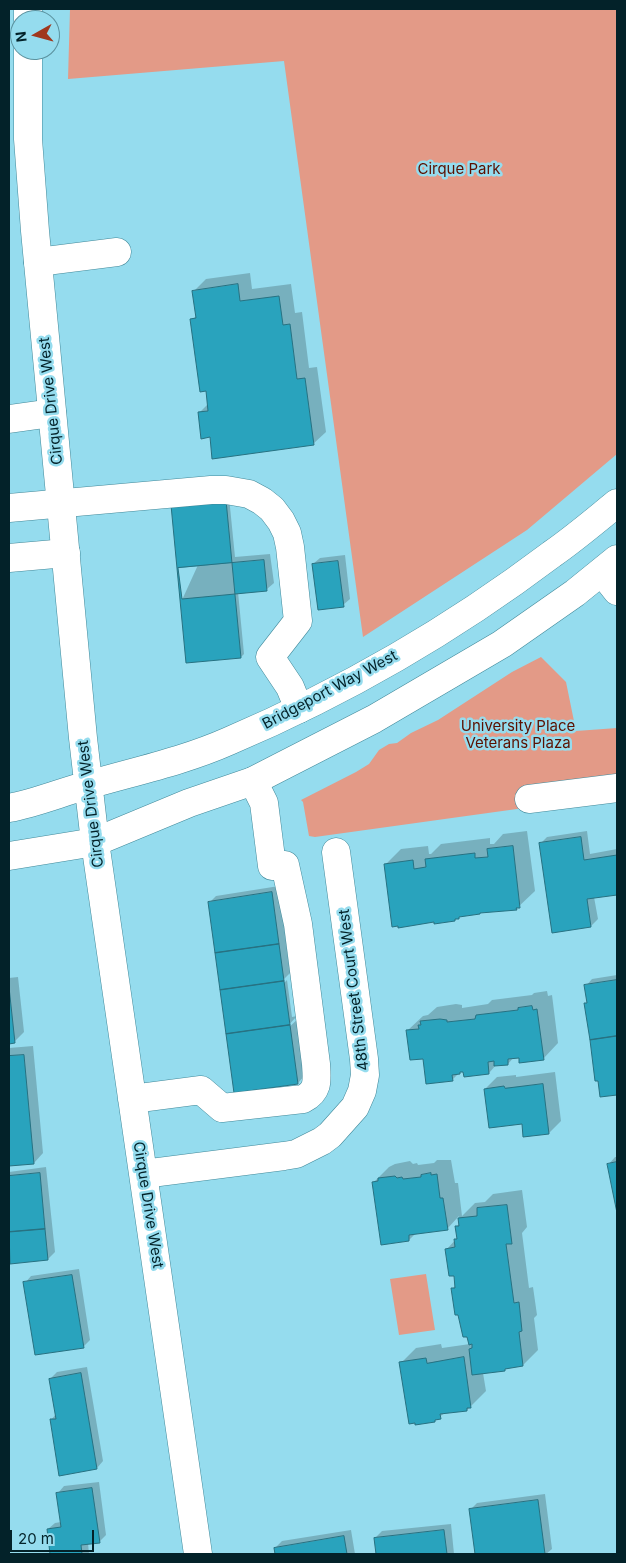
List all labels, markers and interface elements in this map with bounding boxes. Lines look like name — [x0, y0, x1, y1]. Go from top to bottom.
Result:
north arrow — [10, 10, 60, 60]
text: N — [12, 30, 30, 43]
park label: Cirque Park — [417, 160, 501, 178]
street label: Cirque Drive West — [35, 336, 67, 466]
street label: Bridgeport Way West — [260, 647, 400, 733]
park label: University Place Veterans Plaza — [461, 717, 575, 752]
street label: Cirque Drive West — [74, 739, 108, 869]
street label: 48th Street Court West — [335, 908, 373, 1072]
street label: Cirque Drive West — [129, 1140, 167, 1270]
scale bar — [12, 1520, 96, 1552]
text: 20 m — [18, 1529, 54, 1548]

